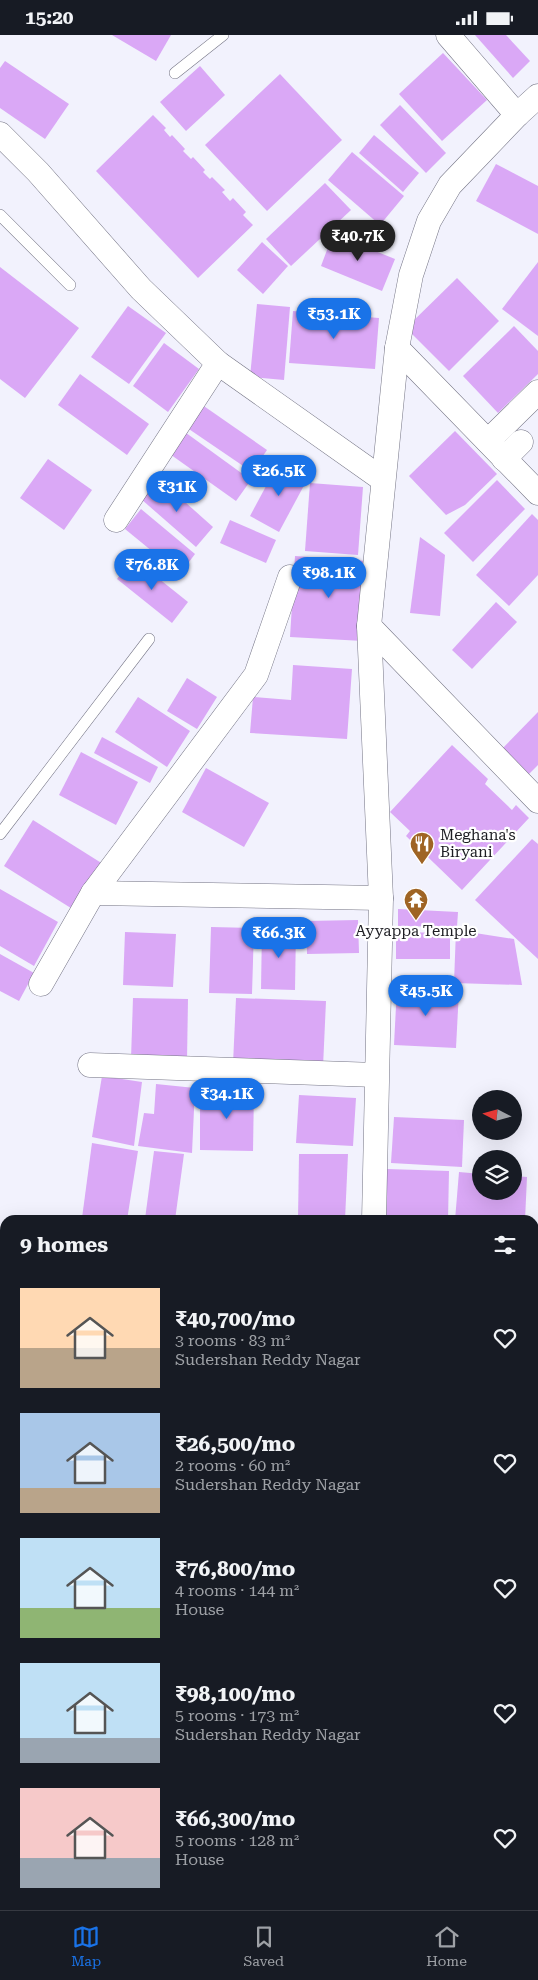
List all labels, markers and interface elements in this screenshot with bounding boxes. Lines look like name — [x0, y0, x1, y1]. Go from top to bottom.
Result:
text: 15:20 — [25, 6, 74, 29]
pin: ₹40.7K — [317, 219, 399, 262]
text: ₹40.7K — [331, 226, 385, 245]
pin: ₹53.1K — [293, 297, 375, 340]
text: ₹53.1K — [307, 304, 361, 323]
pin: ₹26.5K — [238, 455, 320, 497]
text: ₹26.5K — [252, 461, 306, 480]
pin: ₹31K — [147, 471, 207, 513]
text: ₹31K — [157, 477, 197, 496]
pin: ₹76.8K — [111, 549, 193, 591]
text: ₹76.8K — [125, 555, 179, 574]
pin: ₹98.1K — [288, 557, 370, 599]
text: ₹98.1K — [302, 563, 356, 582]
place label: Meghana's Biryani — [440, 826, 516, 861]
restaurant icon: Meghana's Biryani — [409, 831, 435, 865]
temple icon: Ayyappa Temple — [403, 887, 429, 921]
pin: ₹66.3K — [238, 917, 320, 959]
place label: Ayyappa Temple — [355, 922, 477, 940]
text: ₹66.3K — [252, 923, 306, 942]
pin: ₹45.5K — [385, 975, 467, 1017]
text: ₹45.5K — [399, 981, 453, 1000]
pin: ₹34.1K — [186, 1077, 268, 1120]
text: ₹34.1K — [200, 1084, 254, 1103]
north arrow — [472, 1090, 522, 1140]
map controls — [472, 1090, 522, 1200]
button: layers — [472, 1150, 522, 1200]
icon: filters — [491, 1231, 519, 1259]
text: 9 homes — [20, 1233, 108, 1257]
text: ₹40,700/mo — [175, 1307, 295, 1331]
icon: home — [60, 1308, 120, 1368]
icon: heart — [491, 1324, 519, 1352]
text: 3 rooms · 83 m² — [175, 1331, 290, 1350]
text: Sudershan Reddy Nagar — [175, 1350, 361, 1369]
text: ₹26,500/mo — [175, 1432, 295, 1456]
icon: home — [60, 1433, 120, 1493]
icon: heart — [491, 1449, 519, 1477]
text: 2 rooms · 60 m² — [175, 1456, 290, 1475]
text: Sudershan Reddy Nagar — [175, 1475, 361, 1494]
text: ₹76,800/mo — [175, 1557, 295, 1581]
icon: home — [60, 1558, 120, 1618]
icon: heart — [491, 1574, 519, 1602]
text: 4 rooms · 144 m² — [175, 1581, 299, 1600]
text: House — [175, 1600, 224, 1619]
text: ₹98,100/mo — [175, 1682, 295, 1706]
icon: home — [60, 1683, 120, 1743]
icon: heart — [491, 1699, 519, 1727]
text: 5 rooms · 173 m² — [175, 1706, 299, 1725]
text: Sudershan Reddy Nagar — [175, 1725, 361, 1744]
text: ₹66,300/mo — [175, 1807, 295, 1831]
icon: home — [60, 1808, 120, 1868]
icon: heart — [491, 1824, 519, 1852]
text: 5 rooms · 128 m² — [175, 1831, 299, 1850]
text: House — [175, 1850, 224, 1869]
tab: Map — [71, 1923, 101, 1969]
tab: Saved — [243, 1923, 284, 1969]
tab: Home — [426, 1923, 467, 1969]

